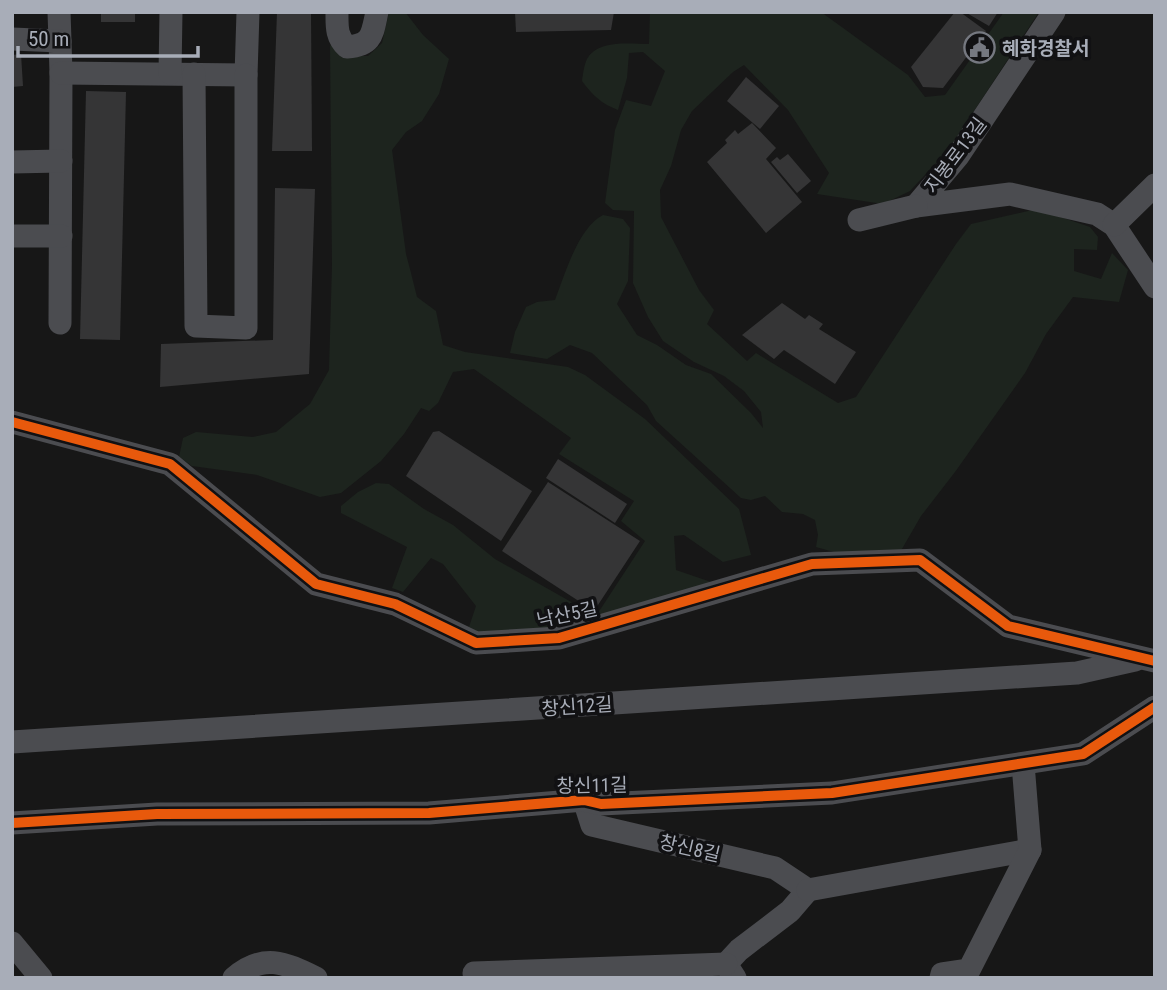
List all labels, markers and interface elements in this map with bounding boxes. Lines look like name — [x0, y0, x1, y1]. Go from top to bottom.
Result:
scale bar — [18, 14, 198, 58]
text: 50 m — [28, 27, 69, 51]
public building icon: 혜화경찰서 — [962, 31, 996, 65]
place label: 혜화경찰서 — [1002, 37, 1089, 60]
street label: 지봉로13길 — [920, 113, 991, 198]
street label: 낙산5길 — [534, 597, 600, 632]
street label: 창신12길 — [541, 693, 613, 720]
street label: 창신11길 — [556, 773, 628, 798]
street label: 창신8길 — [657, 830, 723, 867]

